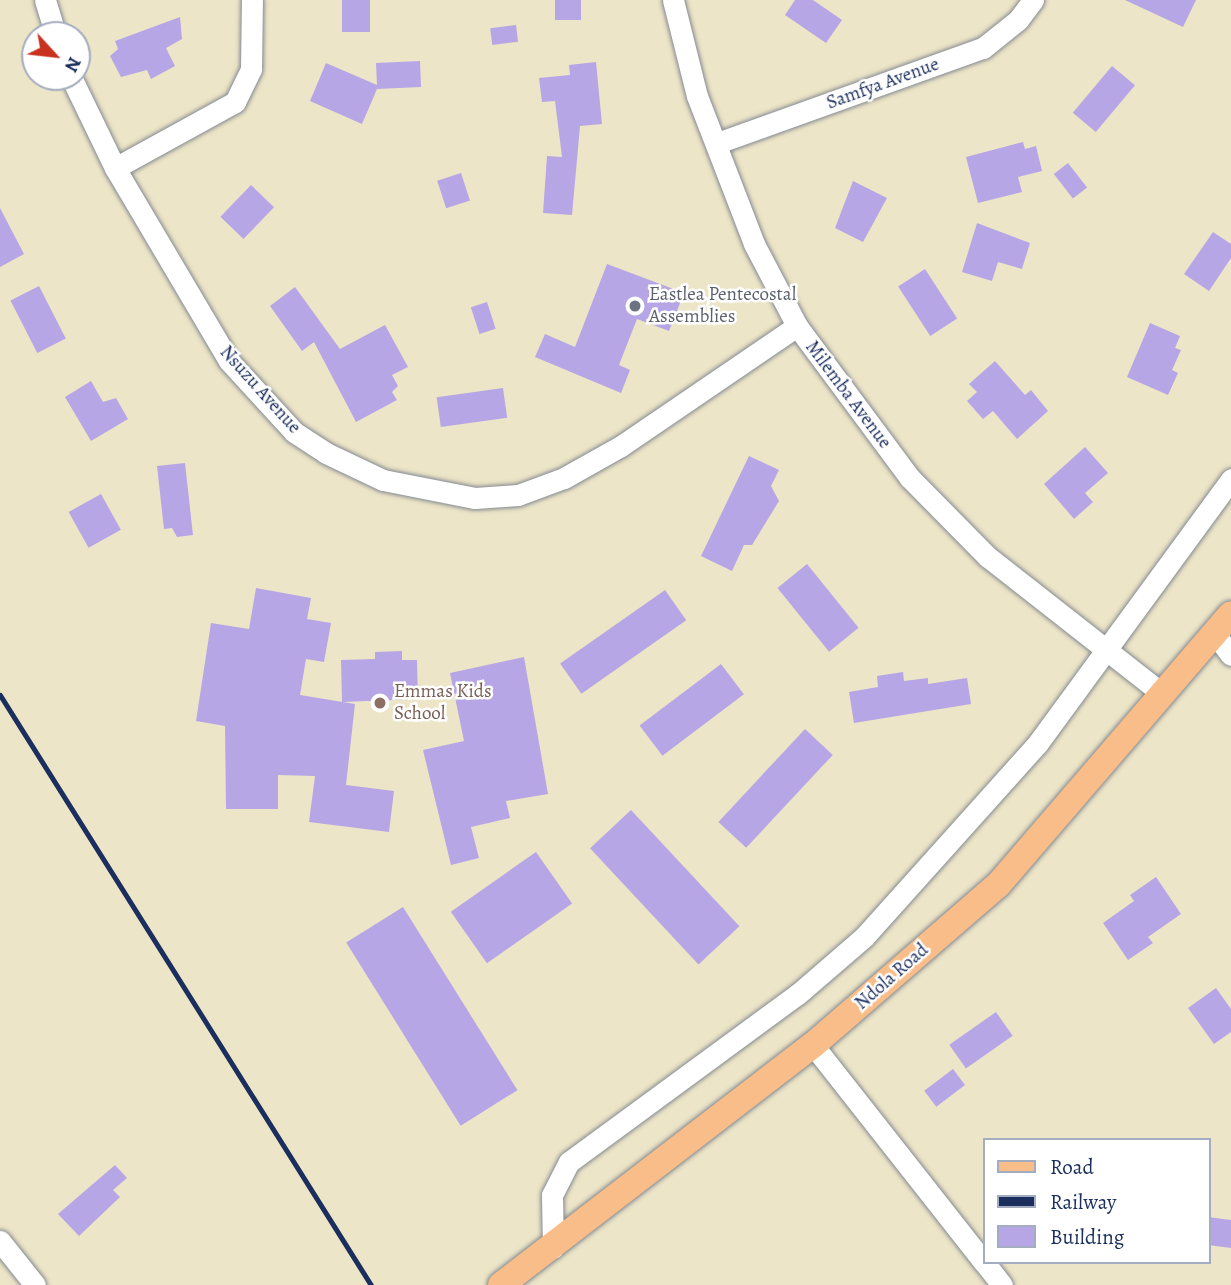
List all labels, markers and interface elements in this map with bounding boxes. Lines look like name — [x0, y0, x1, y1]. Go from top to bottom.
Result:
north arrow — [21, 21, 91, 91]
text: N — [58, 53, 88, 77]
street label: Samfya Avenue — [824, 53, 942, 115]
place label: Eastlea Pentecostal Assemblies — [649, 284, 796, 328]
marker: Eastlea Pentecostal Assemblies — [627, 298, 643, 314]
street label: Milemba Avenue — [800, 337, 896, 453]
street label: Nsuzu Avenue — [215, 341, 305, 439]
place label: Emmas Kids School — [394, 681, 492, 725]
marker: Emmas Kids School — [372, 695, 388, 711]
street label: Ndola Road — [851, 939, 933, 1015]
legend — [982, 1138, 1210, 1264]
text: Road — [1050, 1153, 1094, 1181]
text: Railway — [1050, 1188, 1116, 1216]
text: Building — [1050, 1223, 1124, 1251]

